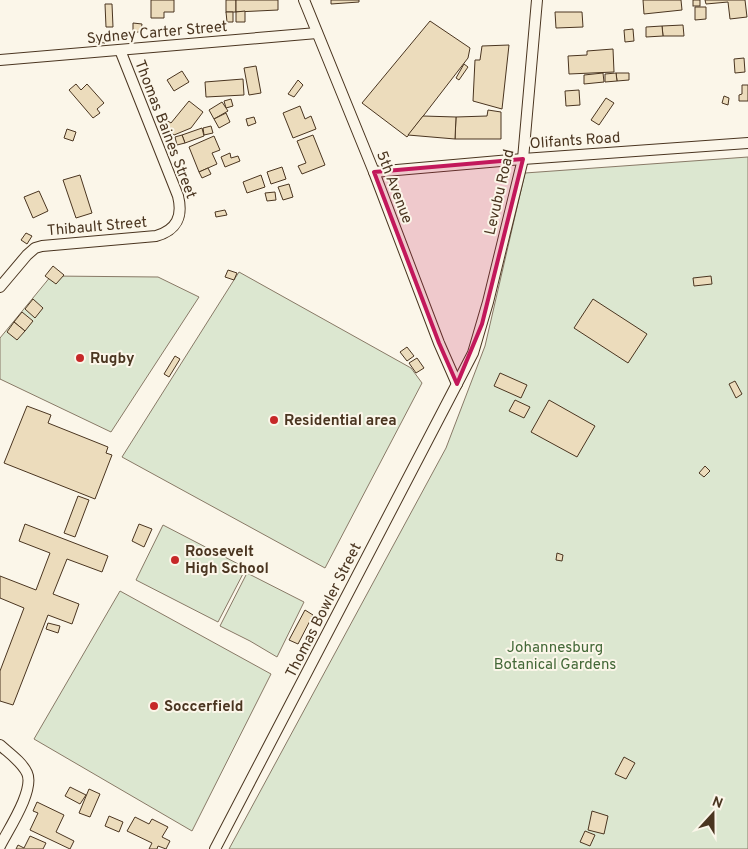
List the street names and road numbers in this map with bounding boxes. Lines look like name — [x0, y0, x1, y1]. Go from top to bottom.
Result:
street label: Sydney Carter Street — [86, 18, 228, 49]
street label: Thomas Baines Street — [129, 57, 200, 202]
street label: Olifants Road — [529, 129, 621, 154]
street label: Levubu Road — [481, 148, 520, 237]
street label: 5th Avenue — [371, 149, 416, 227]
street label: Thibault Street — [46, 214, 148, 241]
street label: Thomas Bowler Street — [282, 540, 367, 681]

